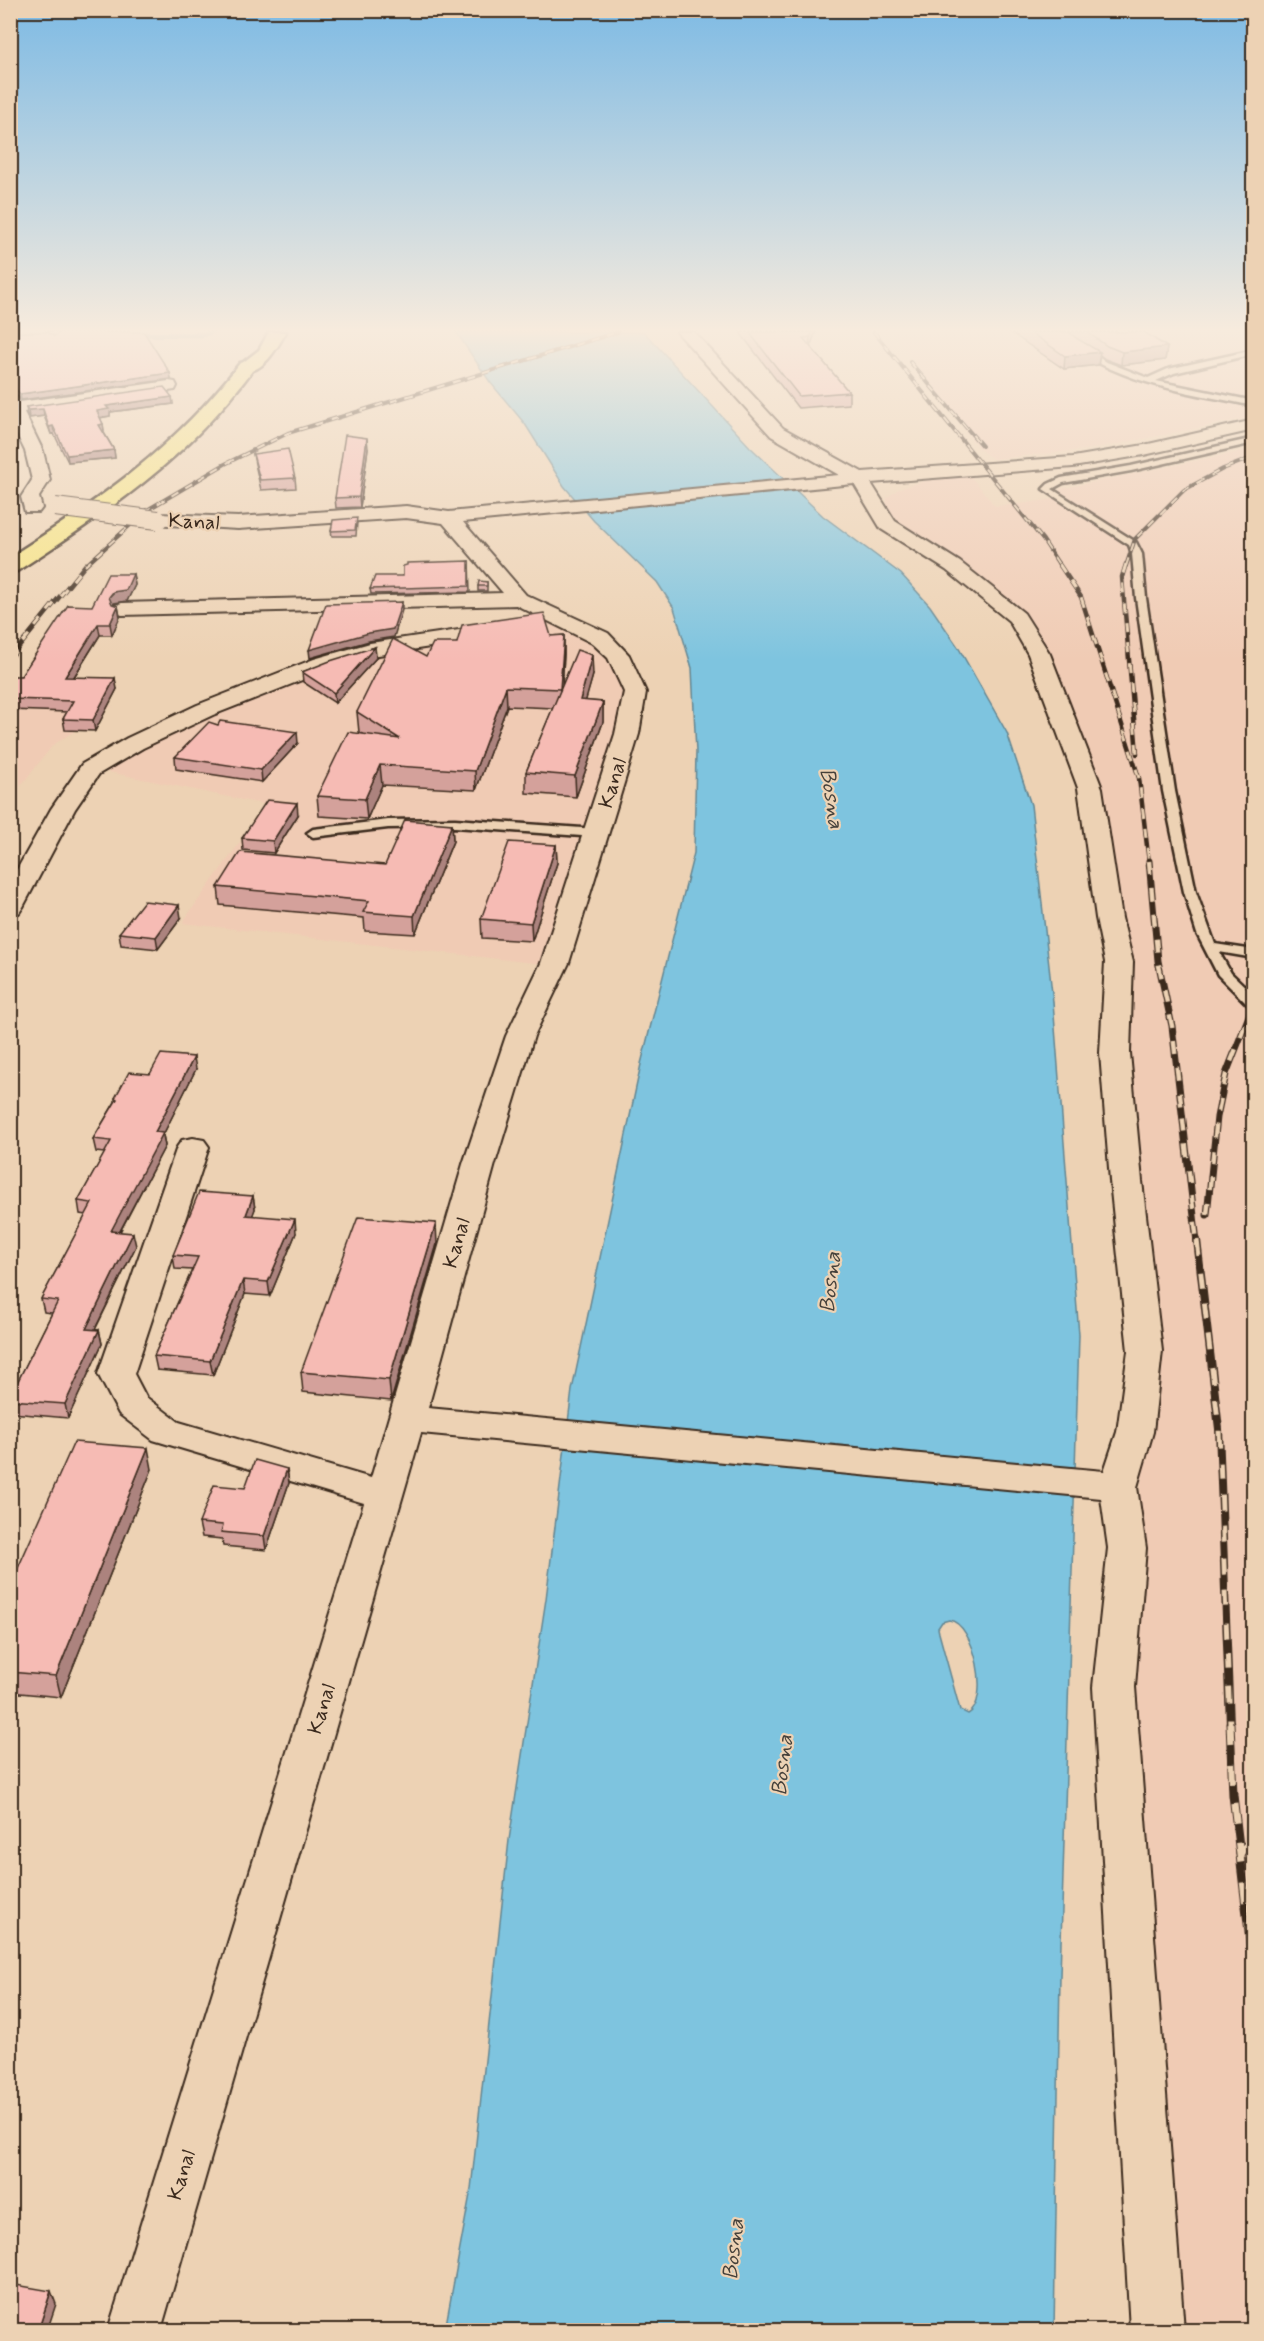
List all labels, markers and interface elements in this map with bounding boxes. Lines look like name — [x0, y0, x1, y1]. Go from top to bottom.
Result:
street label: Kanal — [168, 507, 220, 537]
street label: Kanal — [592, 755, 634, 812]
water label: Bosna — [812, 766, 850, 831]
street label: Kanal — [436, 1215, 477, 1272]
water label: Bosna — [814, 1250, 848, 1314]
street label: Kanal — [301, 1681, 343, 1738]
water label: Bosna — [766, 1733, 800, 1797]
street label: Kanal — [161, 2147, 203, 2204]
water label: Bosna — [717, 2217, 751, 2281]

